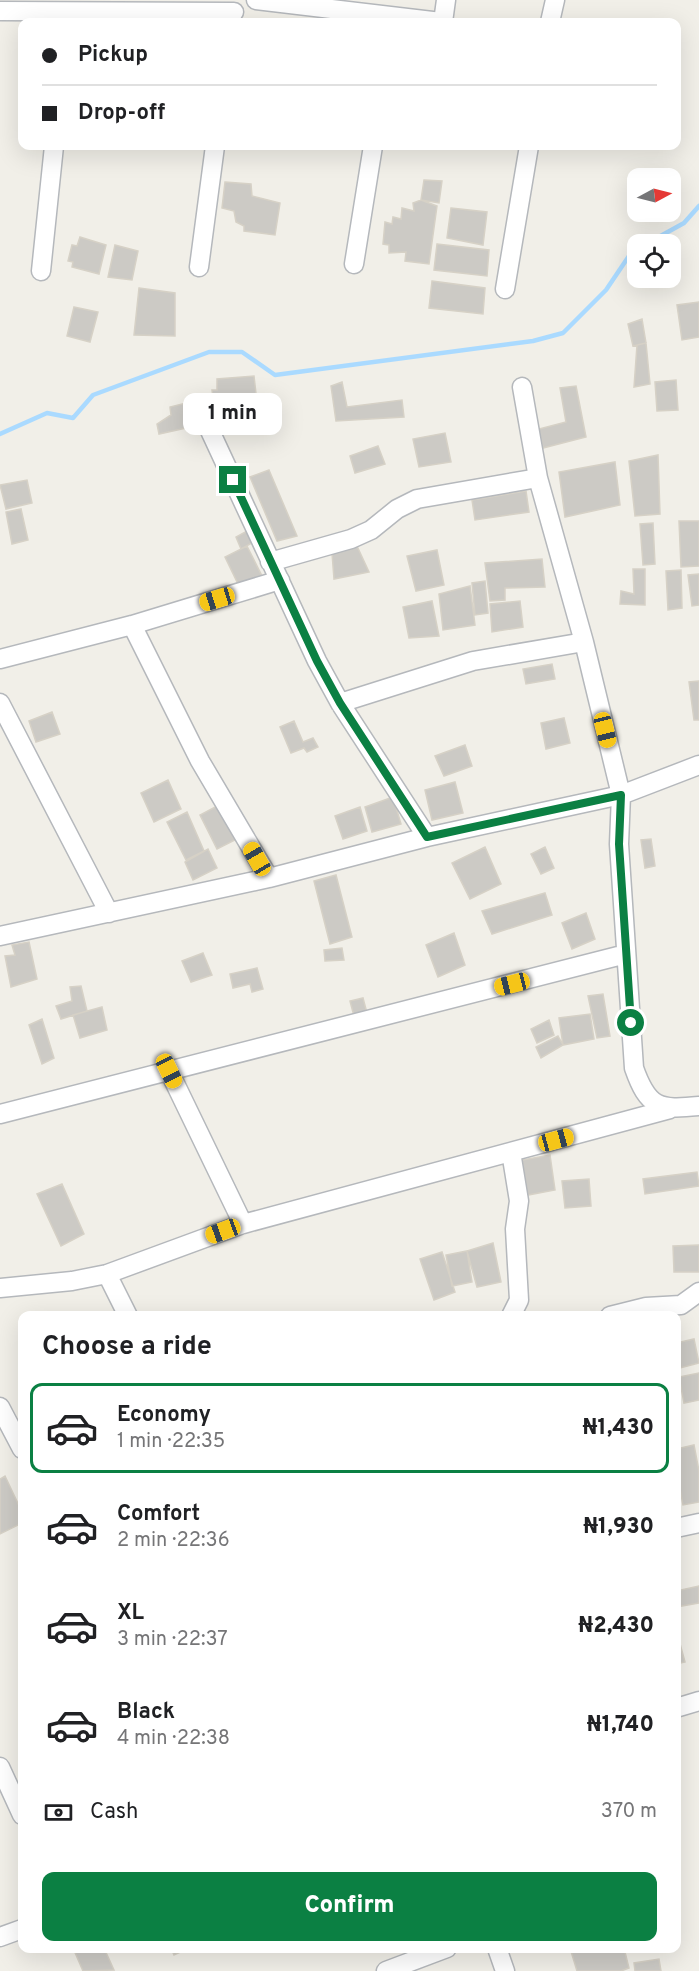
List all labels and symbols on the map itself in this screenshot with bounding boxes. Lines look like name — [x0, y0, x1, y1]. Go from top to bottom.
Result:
north arrow — [627, 168, 681, 222]
callout: 1 min — [184, 393, 282, 435]
route end — [219, 466, 246, 493]
car — [197, 585, 237, 613]
car — [592, 710, 618, 750]
car — [240, 839, 274, 879]
car — [492, 971, 532, 997]
route start — [617, 1009, 644, 1036]
car — [153, 1051, 185, 1091]
car — [536, 1127, 576, 1153]
car — [203, 1216, 243, 1246]

